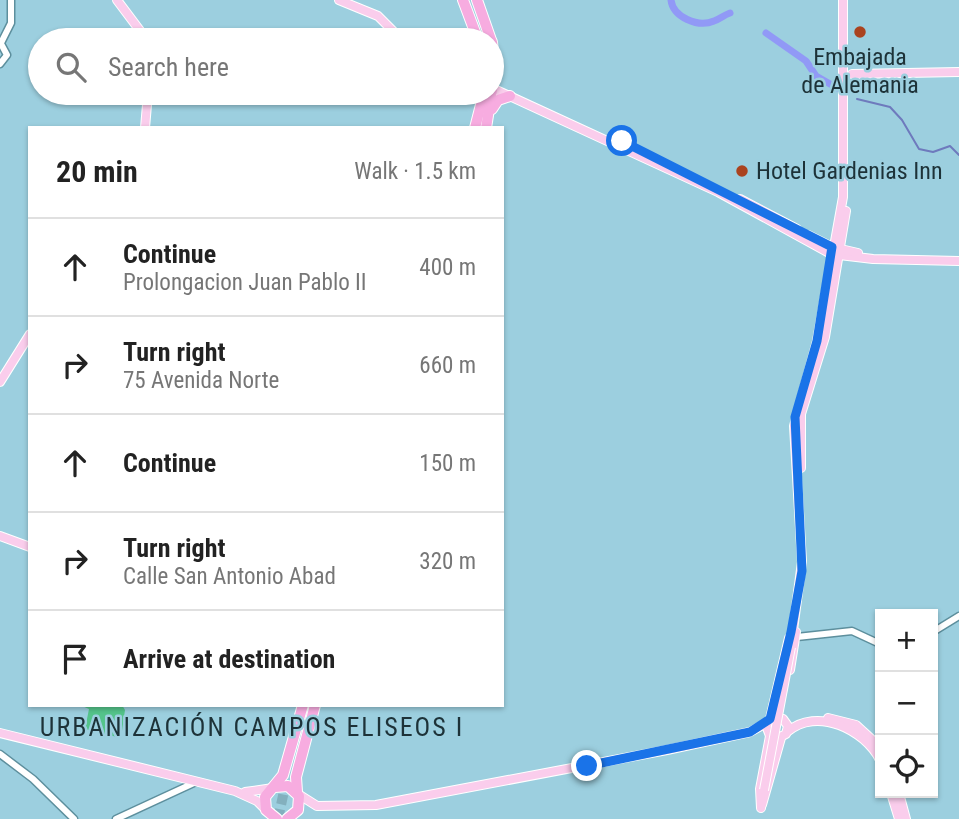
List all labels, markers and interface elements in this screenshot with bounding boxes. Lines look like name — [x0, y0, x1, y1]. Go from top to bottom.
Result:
marker: Embajada de Alemania — [852, 24, 868, 40]
search box — [28, 28, 504, 105]
place label: Embajada de Alemania — [801, 43, 919, 99]
icon: search — [52, 48, 90, 86]
text: Search here — [108, 52, 229, 82]
route start — [606, 125, 637, 156]
text: 20 min — [56, 154, 138, 189]
place label: Hotel Gardenias Inn — [756, 157, 943, 185]
text: Walk · 1.5 km — [354, 158, 476, 185]
marker: Hotel Gardenias Inn — [734, 163, 750, 179]
text: Continue — [123, 239, 216, 269]
icon: ahead — [56, 248, 94, 286]
text: 400 m — [419, 254, 476, 281]
text: Prolongacion Juan Pablo II — [123, 269, 367, 296]
text: Turn right — [123, 337, 225, 367]
icon: right — [56, 346, 94, 384]
text: 660 m — [419, 352, 476, 379]
text: 75 Avenida Norte — [123, 367, 279, 394]
icon: ahead — [56, 444, 94, 482]
text: Continue — [123, 448, 216, 478]
text: 150 m — [419, 450, 476, 477]
text: Turn right — [123, 533, 225, 563]
icon: right — [56, 542, 94, 580]
text: 320 m — [419, 548, 476, 575]
text: Calle San Antonio Abad — [123, 563, 336, 590]
map controls — [875, 609, 938, 798]
button: + — [875, 609, 938, 672]
icon: arrive — [56, 640, 94, 678]
text: Arrive at destination — [123, 644, 335, 674]
button: − — [875, 672, 938, 735]
district label: URBANIZACIÓN CAMPOS ELISEOS I — [40, 712, 464, 742]
button: locate — [875, 735, 938, 798]
route end — [571, 750, 602, 781]

